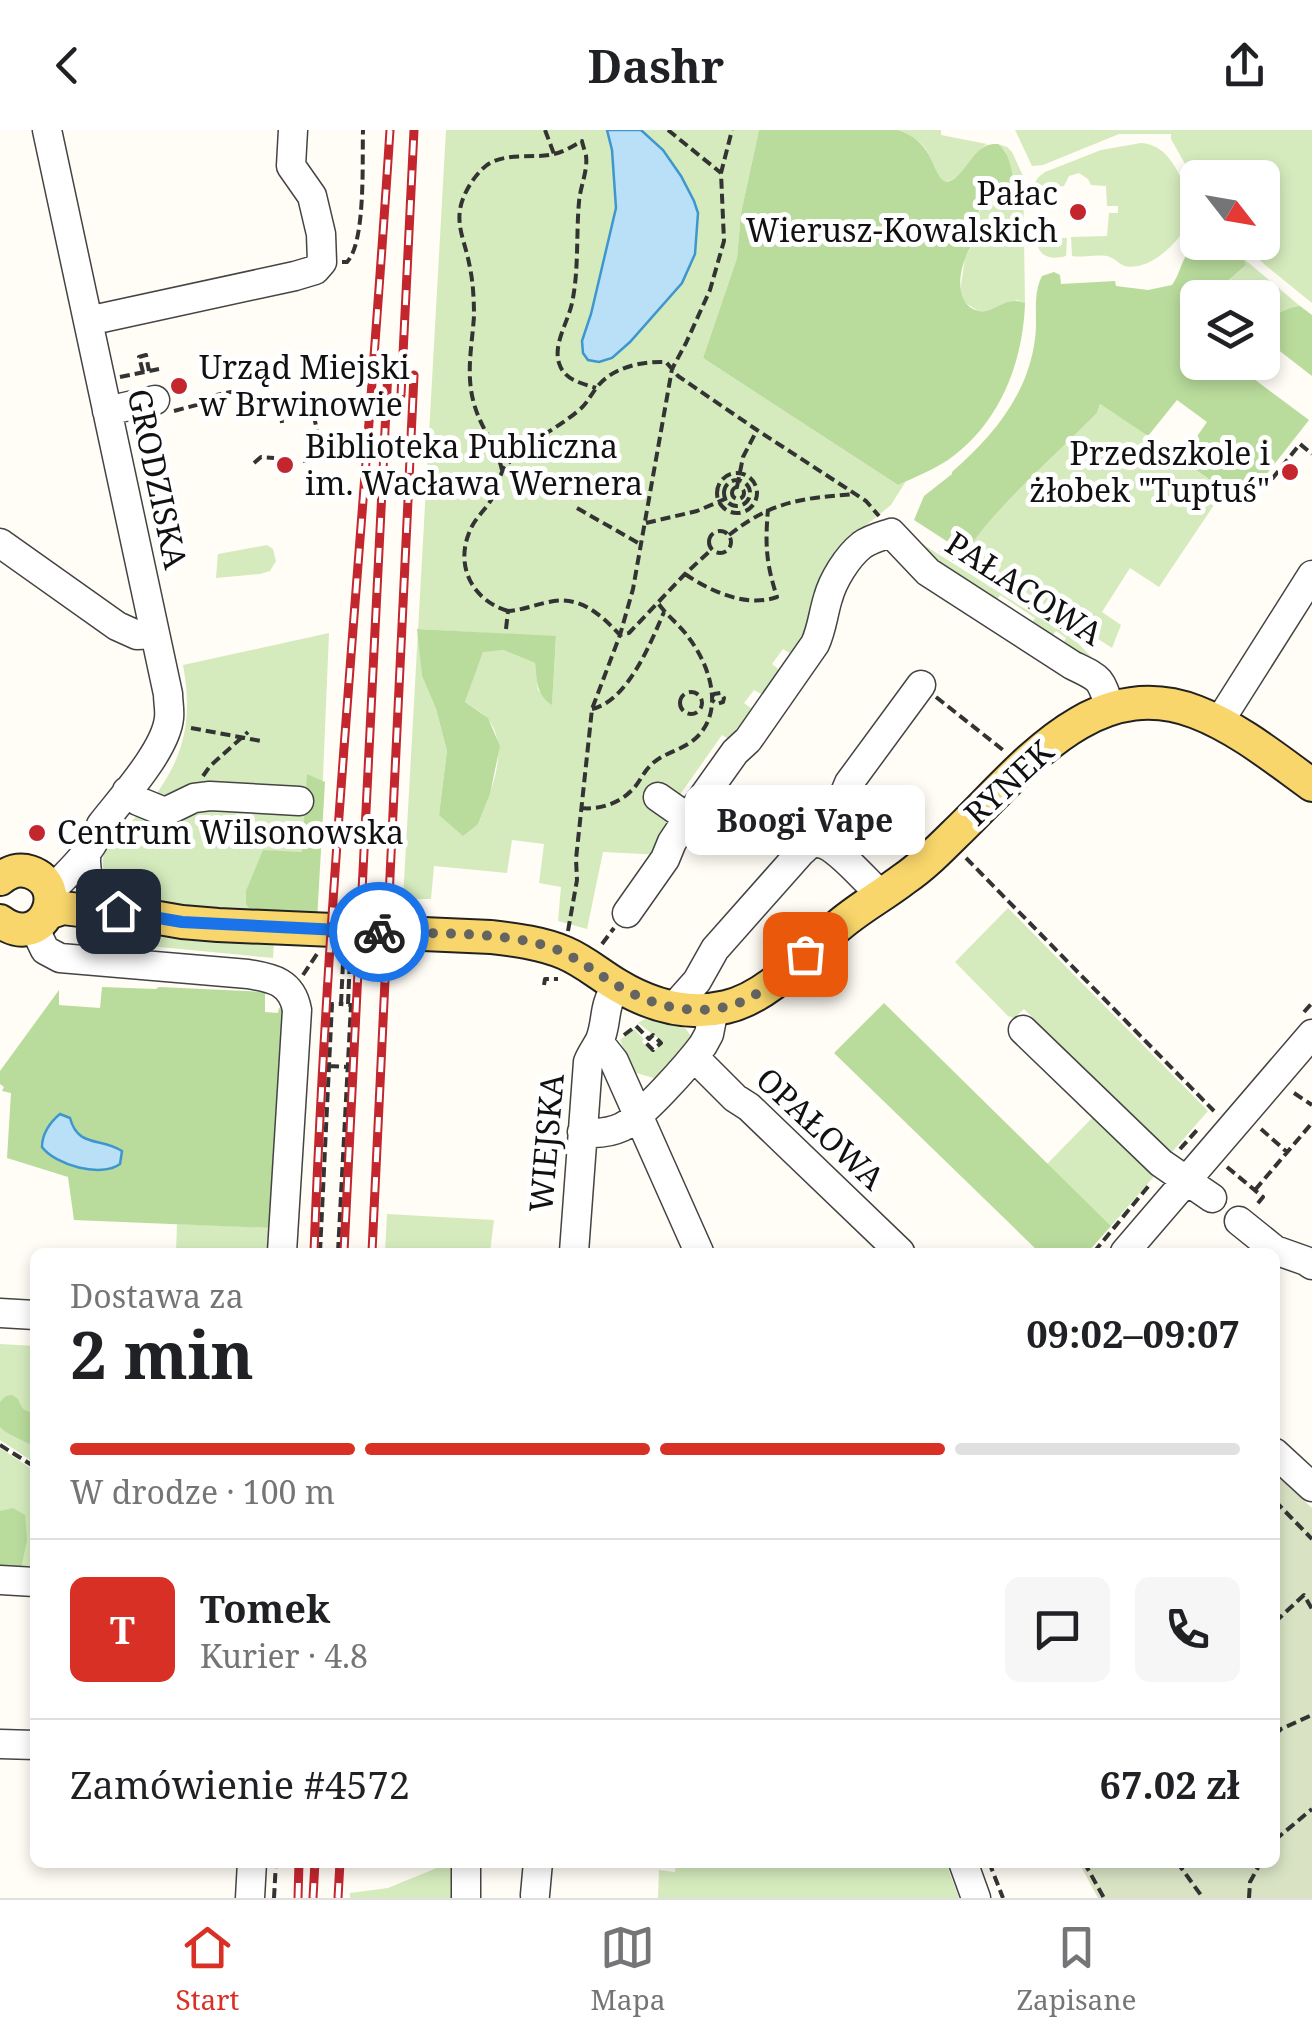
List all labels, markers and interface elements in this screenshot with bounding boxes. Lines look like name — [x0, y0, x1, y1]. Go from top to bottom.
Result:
text: Dashr — [588, 35, 724, 96]
icon: back — [40, 38, 95, 93]
icon: share — [1217, 38, 1272, 93]
north arrow — [1180, 160, 1280, 260]
map controls — [1180, 160, 1280, 380]
place label: Pałac Wierusz-Kowalskich — [746, 171, 1058, 251]
marker: Pałac Wierusz-Kowalskich — [1067, 201, 1089, 223]
button: layers — [1180, 280, 1280, 380]
place label: Urząd Miejski w Brwinowie — [199, 345, 410, 425]
marker: Urząd Miejski w Brwinowie — [168, 375, 190, 397]
street label: GRODZISKA — [118, 385, 199, 573]
place label: Biblioteka Publiczna im. Wacława Wernera — [305, 424, 643, 504]
place label: Przedszkole i żłobek "Tuptuś" — [1029, 431, 1270, 511]
marker: Biblioteka Publiczna im. Wacława Wernera — [274, 454, 296, 476]
marker: Przedszkole i żłobek "Tuptuś" — [1279, 461, 1301, 483]
street label: PAŁACOWA — [938, 521, 1112, 655]
street label: RYNEK — [954, 729, 1062, 834]
callout: Boogi Vape — [685, 784, 925, 854]
text: Boogi Vape — [717, 798, 893, 841]
place label: Centrum Wilsonowska — [57, 810, 404, 853]
marker: Centrum Wilsonowska — [26, 822, 48, 844]
pin — [76, 869, 161, 954]
courier — [329, 882, 429, 982]
icon: home — [91, 884, 146, 939]
icon: bike — [352, 905, 407, 960]
pin — [763, 912, 848, 997]
icon: bag — [778, 927, 833, 982]
street label: OPAŁOWA — [748, 1057, 895, 1199]
street label: WIEJSKA — [518, 1071, 573, 1214]
text: Dostawa za — [70, 1274, 244, 1317]
text: 09:02–09:07 — [1026, 1307, 1240, 1359]
text: 2 min — [70, 1310, 254, 1398]
text: W drodze · 100 m — [70, 1470, 335, 1513]
button: chat — [1005, 1577, 1110, 1682]
button: phone — [1135, 1577, 1240, 1682]
text: Tomek — [200, 1582, 330, 1634]
text: T — [110, 1603, 135, 1655]
text: Kurier · 4.8 — [200, 1634, 368, 1677]
text: Zamówienie #4572 — [70, 1758, 410, 1810]
text: 67.02 zł — [1100, 1758, 1240, 1810]
tab: Start — [176, 1920, 239, 2018]
tab: Mapa — [590, 1920, 665, 2018]
tab: Zapisane — [1017, 1920, 1136, 2018]

